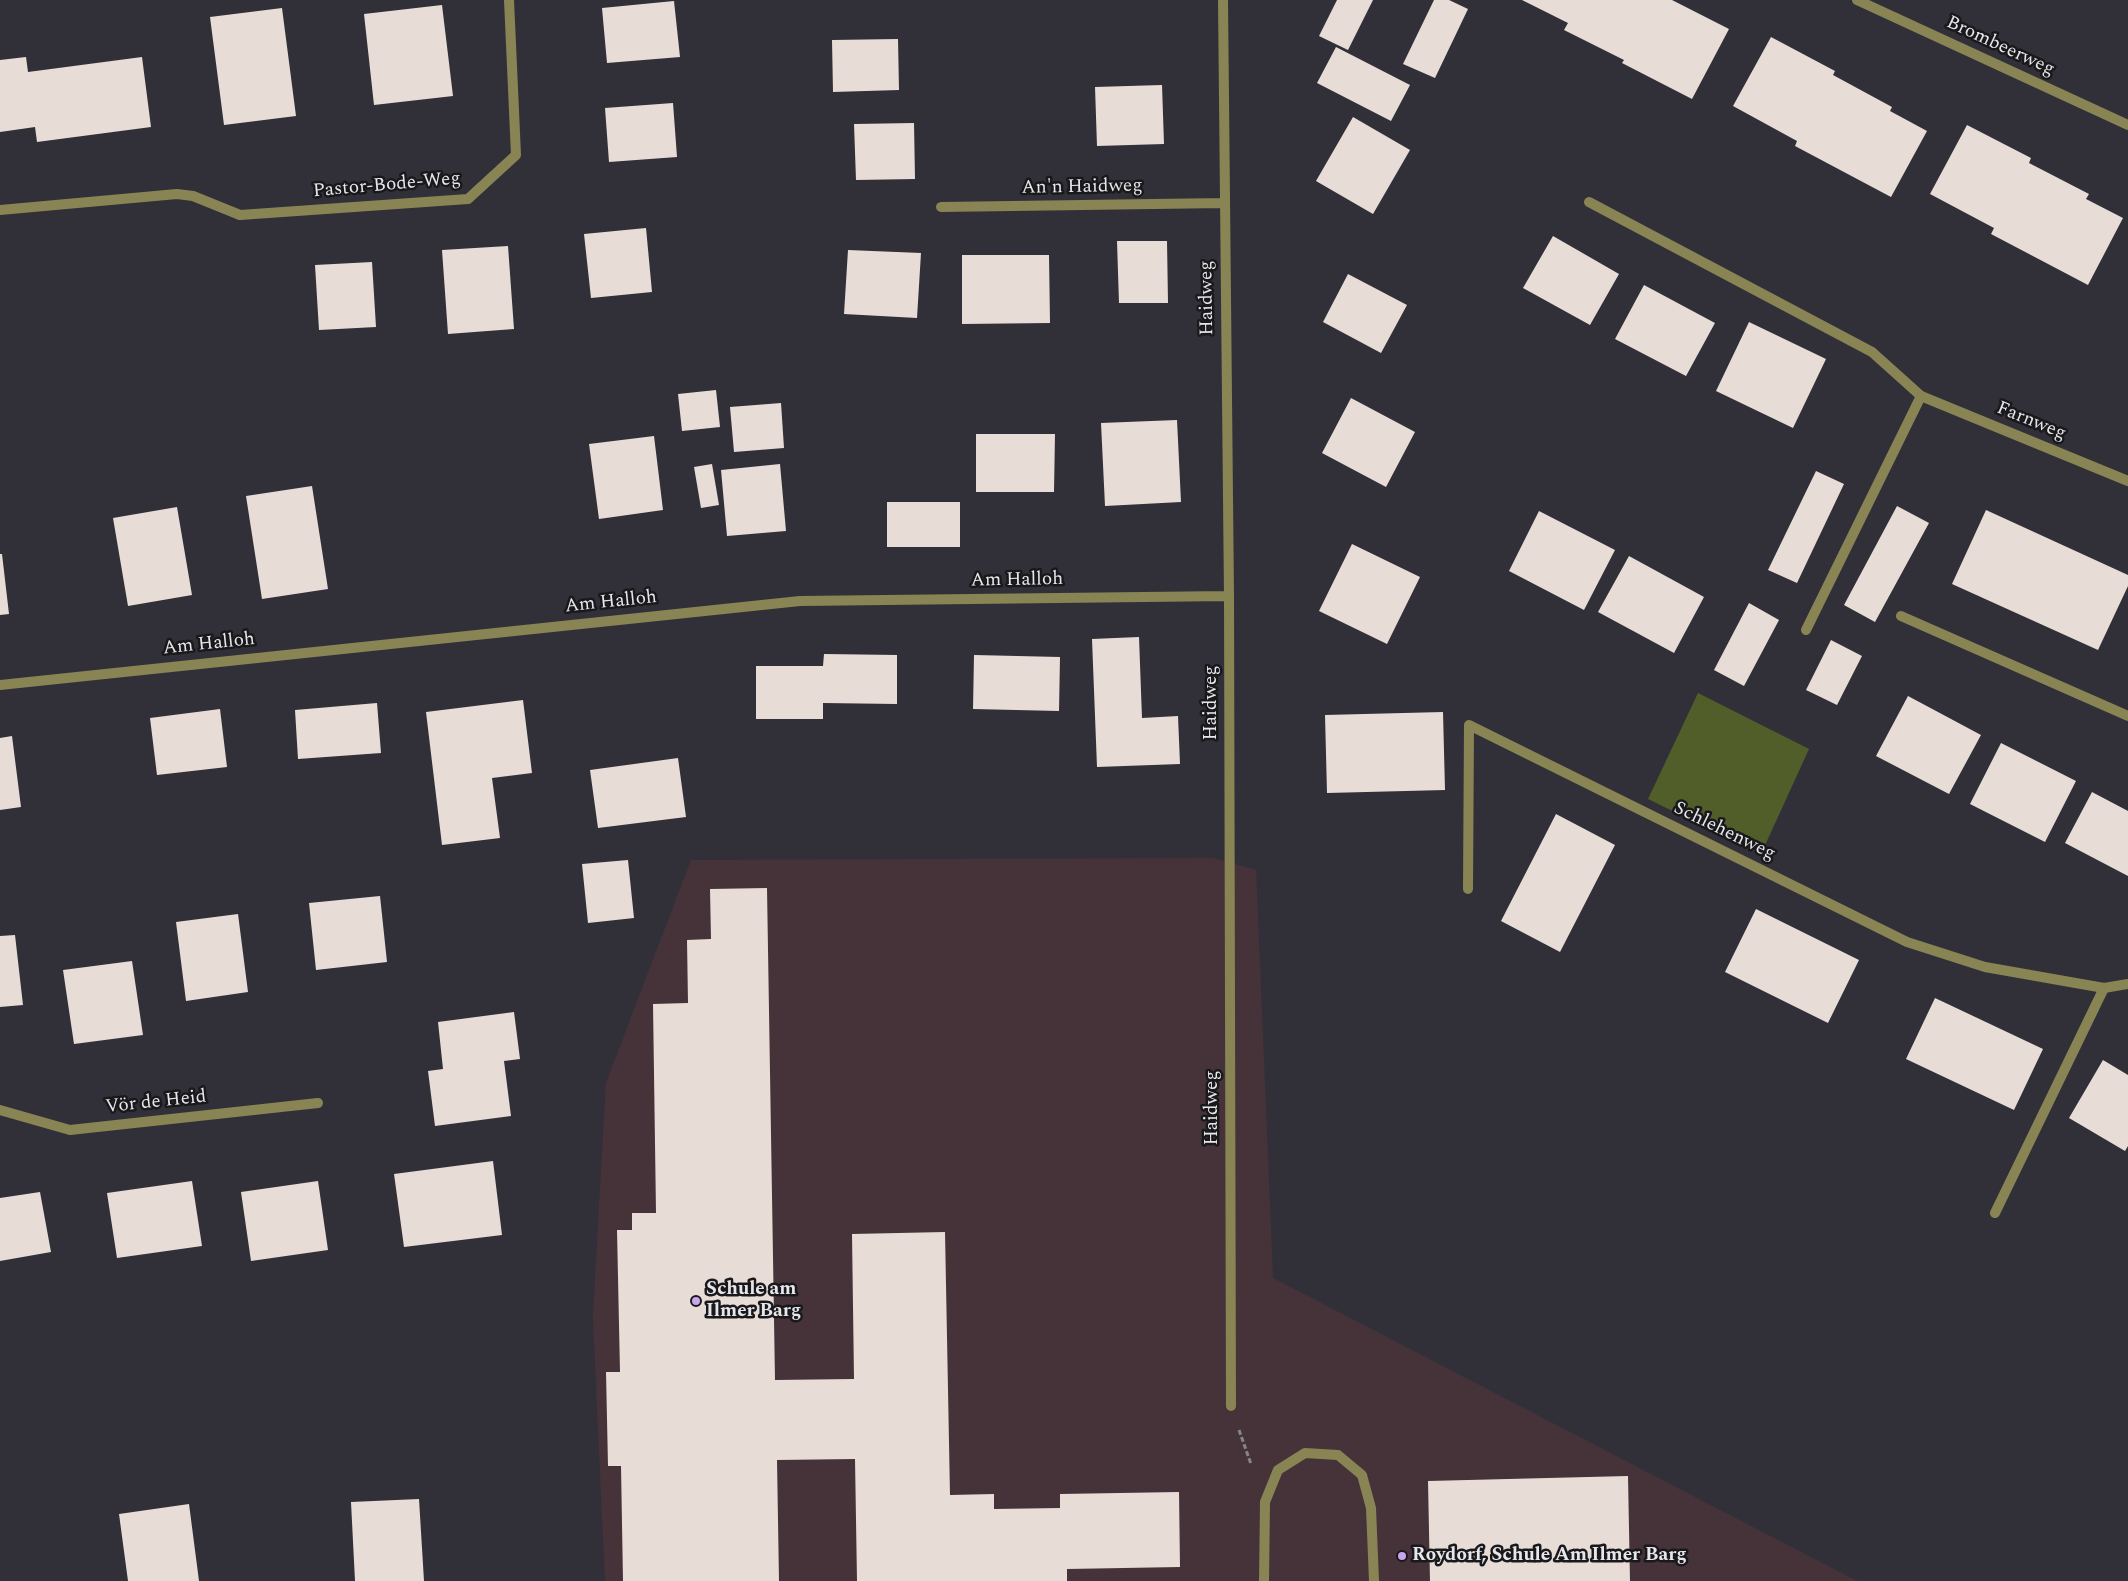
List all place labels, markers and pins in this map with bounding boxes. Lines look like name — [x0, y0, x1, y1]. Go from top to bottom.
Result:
place label: Schule am Ilmer Barg — [706, 1279, 801, 1323]
marker: Schule am Ilmer Barg — [690, 1295, 702, 1307]
place label: Roydorf, Schule Am Ilmer Barg — [1412, 1545, 1687, 1567]
marker: Roydorf, Schule Am Ilmer Barg — [1396, 1550, 1408, 1562]

